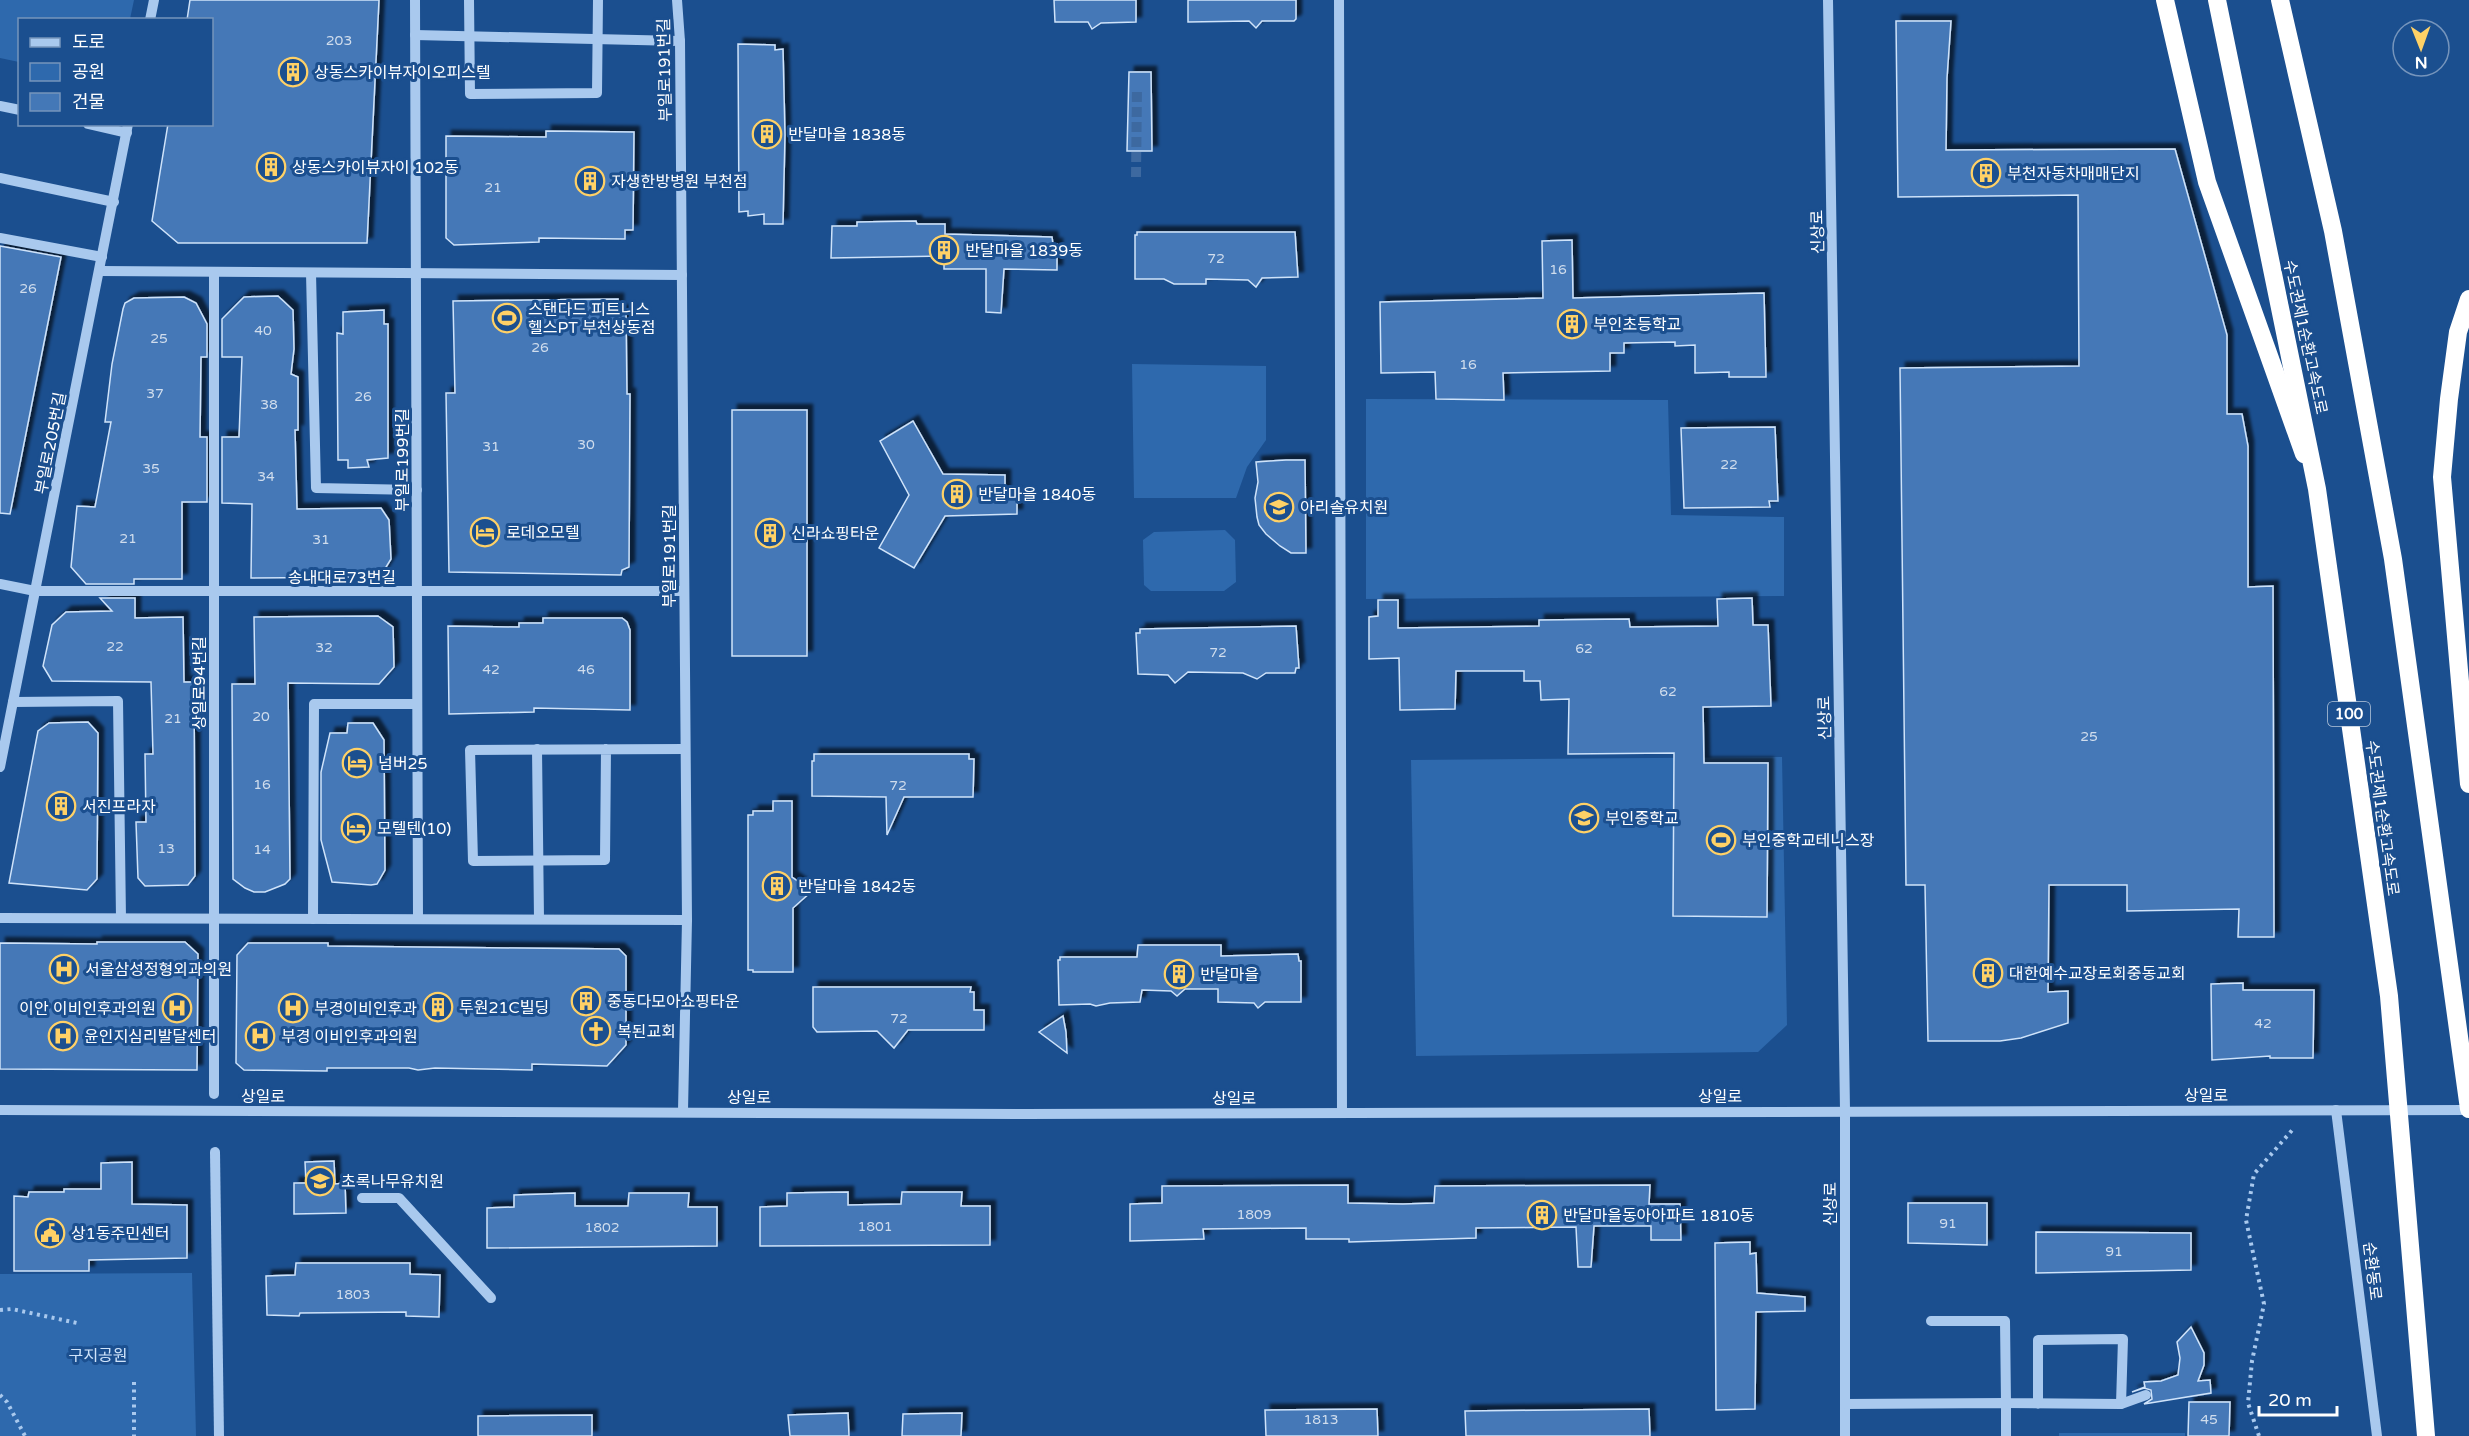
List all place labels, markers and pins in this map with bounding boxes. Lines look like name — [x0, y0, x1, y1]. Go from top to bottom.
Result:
building icon: 상동스카이뷰자이오피스텔 — [277, 56, 309, 88]
place label: 상동스카이뷰자이오피스텔 — [314, 63, 491, 83]
building icon: 반달마을 1838동 — [751, 118, 783, 150]
place label: 반달마을 1838동 — [788, 125, 906, 145]
building icon: 상동스카이뷰자이 102동 — [255, 151, 287, 183]
building icon: 부천자동차매매단지 — [1970, 157, 2002, 189]
place label: 상동스카이뷰자이 102동 — [292, 158, 459, 178]
place label: 부천자동차매매단지 — [2007, 164, 2139, 184]
building icon: 자생한방병원 부천점 — [574, 165, 606, 197]
place label: 자생한방병원 부천점 — [611, 172, 748, 192]
building icon: 반달마을 1839동 — [928, 234, 960, 266]
place label: 반달마을 1839동 — [965, 241, 1083, 261]
place label: 스탠다드 피트니스 헬스PT 부천상동점 — [528, 300, 656, 338]
sports icon: 스탠다드 피트니스 헬스PT 부천상동점 — [491, 302, 523, 334]
building icon: 부인초등학교 — [1556, 308, 1588, 340]
place label: 부인초등학교 — [1593, 315, 1681, 335]
building icon: 반달마을 1840동 — [941, 478, 973, 510]
place label: 반달마을 1840동 — [978, 485, 1096, 505]
school or university icon: 아리솔유치원 — [1263, 491, 1295, 523]
place label: 아리솔유치원 — [1300, 498, 1388, 518]
hotel icon: 로데오모텔 — [469, 516, 501, 548]
building icon: 신라쇼핑타운 — [754, 517, 786, 549]
place label: 로데오모텔 — [506, 523, 580, 543]
place label: 신라쇼핑타운 — [791, 524, 879, 544]
hotel icon: 넘버25 — [341, 747, 373, 779]
place label: 넘버25 — [378, 754, 428, 774]
building icon: 서진프라자 — [45, 790, 77, 822]
place label: 서진프라자 — [82, 797, 156, 817]
school or university icon: 부인중학교 — [1568, 802, 1600, 834]
place label: 부인중학교 — [1605, 809, 1679, 829]
hotel icon: 모텔텐(10) — [340, 812, 372, 844]
place label: 모텔텐(10) — [377, 819, 451, 839]
sports icon: 부인중학교테니스장 — [1705, 824, 1737, 856]
place label: 부인중학교테니스장 — [1742, 831, 1875, 851]
building icon: 반달마을 1842동 — [761, 870, 793, 902]
place label: 반달마을 1842동 — [798, 877, 916, 897]
hospital icon: 서울삼성정형외과의원 — [48, 953, 80, 985]
building icon: 대한예수교장로회중동교회 — [1972, 957, 2004, 989]
building icon: 반달마을 — [1163, 958, 1195, 990]
place label: 서울삼성정형외과의원 — [85, 960, 232, 980]
place label: 대한예수교장로회중동교회 — [2009, 964, 2186, 984]
place label: 반달마을 — [1200, 965, 1259, 985]
building icon: 중동다모아쇼핑타운 — [570, 985, 602, 1017]
building icon: 투원21C빌딩 — [422, 991, 454, 1023]
hospital icon: 이안 이비인후과의원 — [161, 992, 193, 1024]
hospital icon: 부경이비인후과 — [277, 992, 309, 1024]
place label: 중동다모아쇼핑타운 — [607, 992, 739, 1012]
place label: 투원21C빌딩 — [459, 998, 549, 1018]
place label: 이안 이비인후과의원 — [19, 999, 156, 1019]
place label: 부경이비인후과 — [314, 999, 417, 1019]
church icon: 복된교회 — [580, 1015, 612, 1047]
hospital icon: 윤인지심리발달센터 — [47, 1020, 79, 1052]
hospital icon: 부경 이비인후과의원 — [244, 1020, 276, 1052]
place label: 복된교회 — [617, 1022, 676, 1042]
place label: 윤인지심리발달센터 — [84, 1027, 216, 1047]
place label: 부경 이비인후과의원 — [281, 1027, 418, 1047]
school or university icon: 초록나무유치원 — [304, 1165, 336, 1197]
place label: 초록나무유치원 — [341, 1172, 444, 1192]
building icon: 반달마을동아아파트 1810동 — [1526, 1199, 1558, 1231]
place label: 반달마을동아아파트 1810동 — [1563, 1206, 1755, 1226]
public building icon: 상1동주민센터 — [34, 1217, 66, 1249]
place label: 상1동주민센터 — [71, 1224, 169, 1244]

